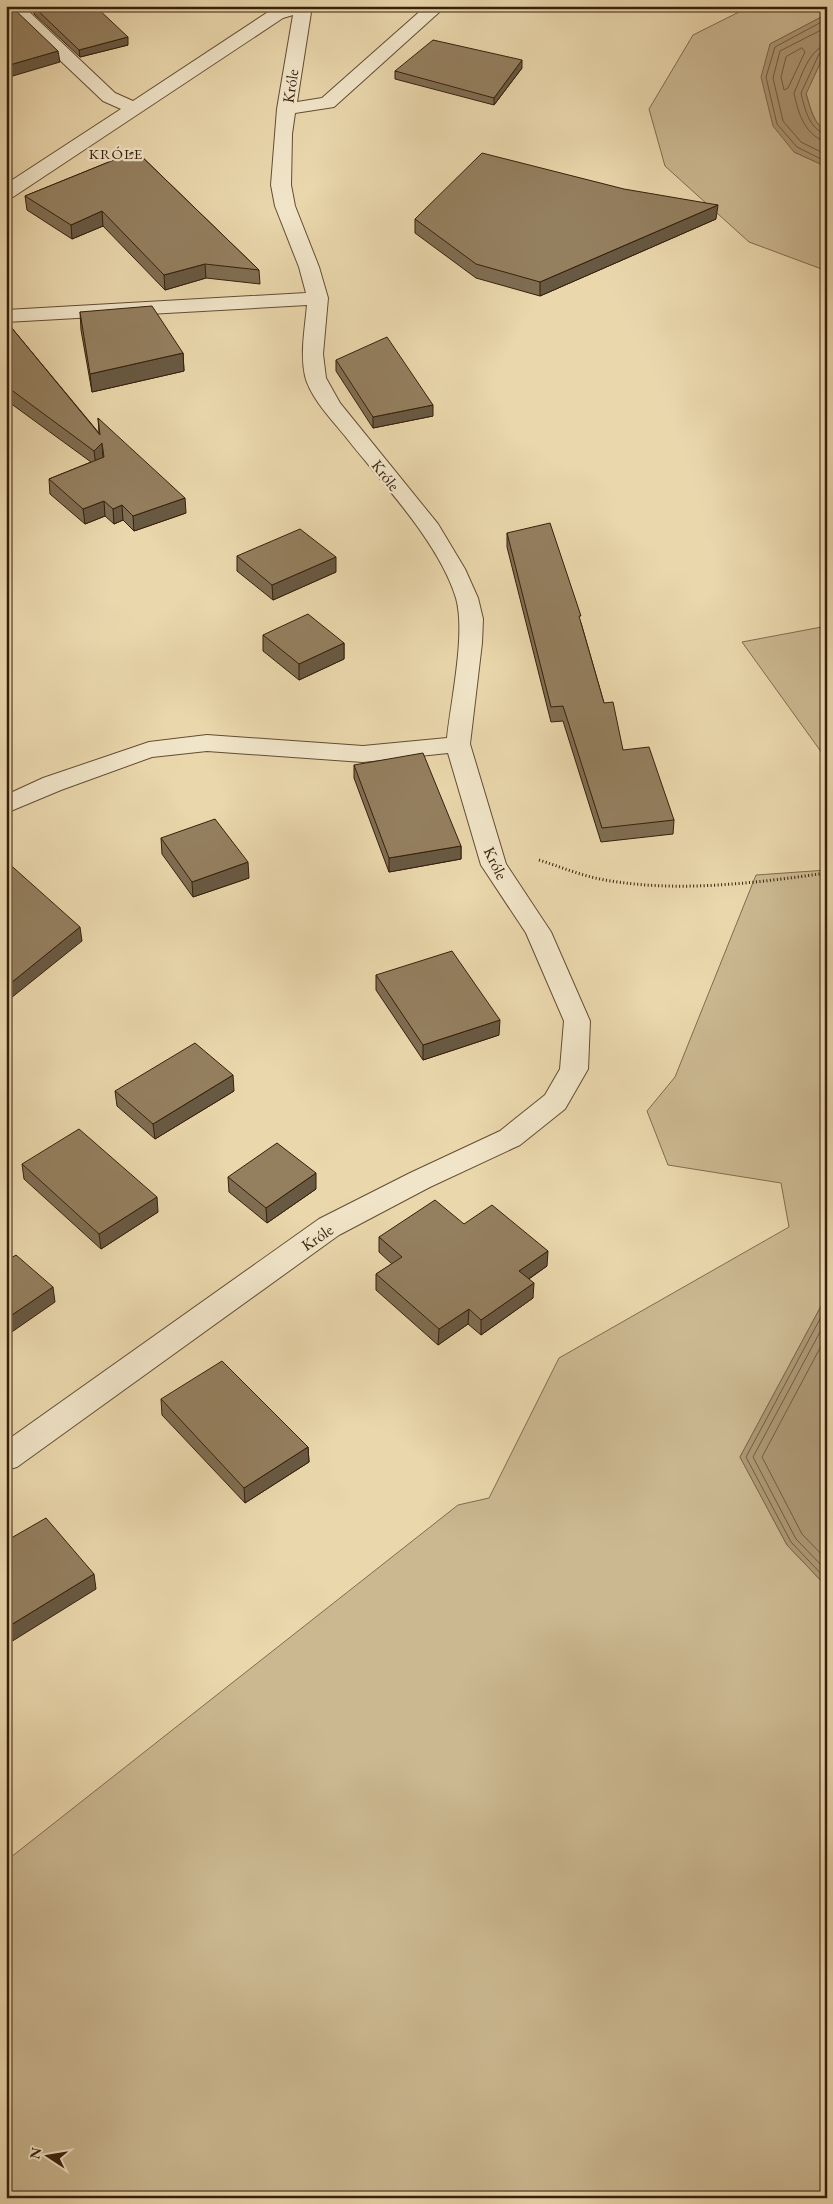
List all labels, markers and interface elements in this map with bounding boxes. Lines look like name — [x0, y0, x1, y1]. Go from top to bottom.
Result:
street label: Króle — [277, 68, 304, 105]
district label: KRÓLE — [89, 144, 143, 163]
street label: Króle — [367, 455, 404, 495]
street label: Króle — [479, 843, 512, 883]
street label: Króle — [297, 1219, 337, 1256]
north arrow — [22, 2132, 72, 2182]
text: N — [25, 2145, 45, 2161]

